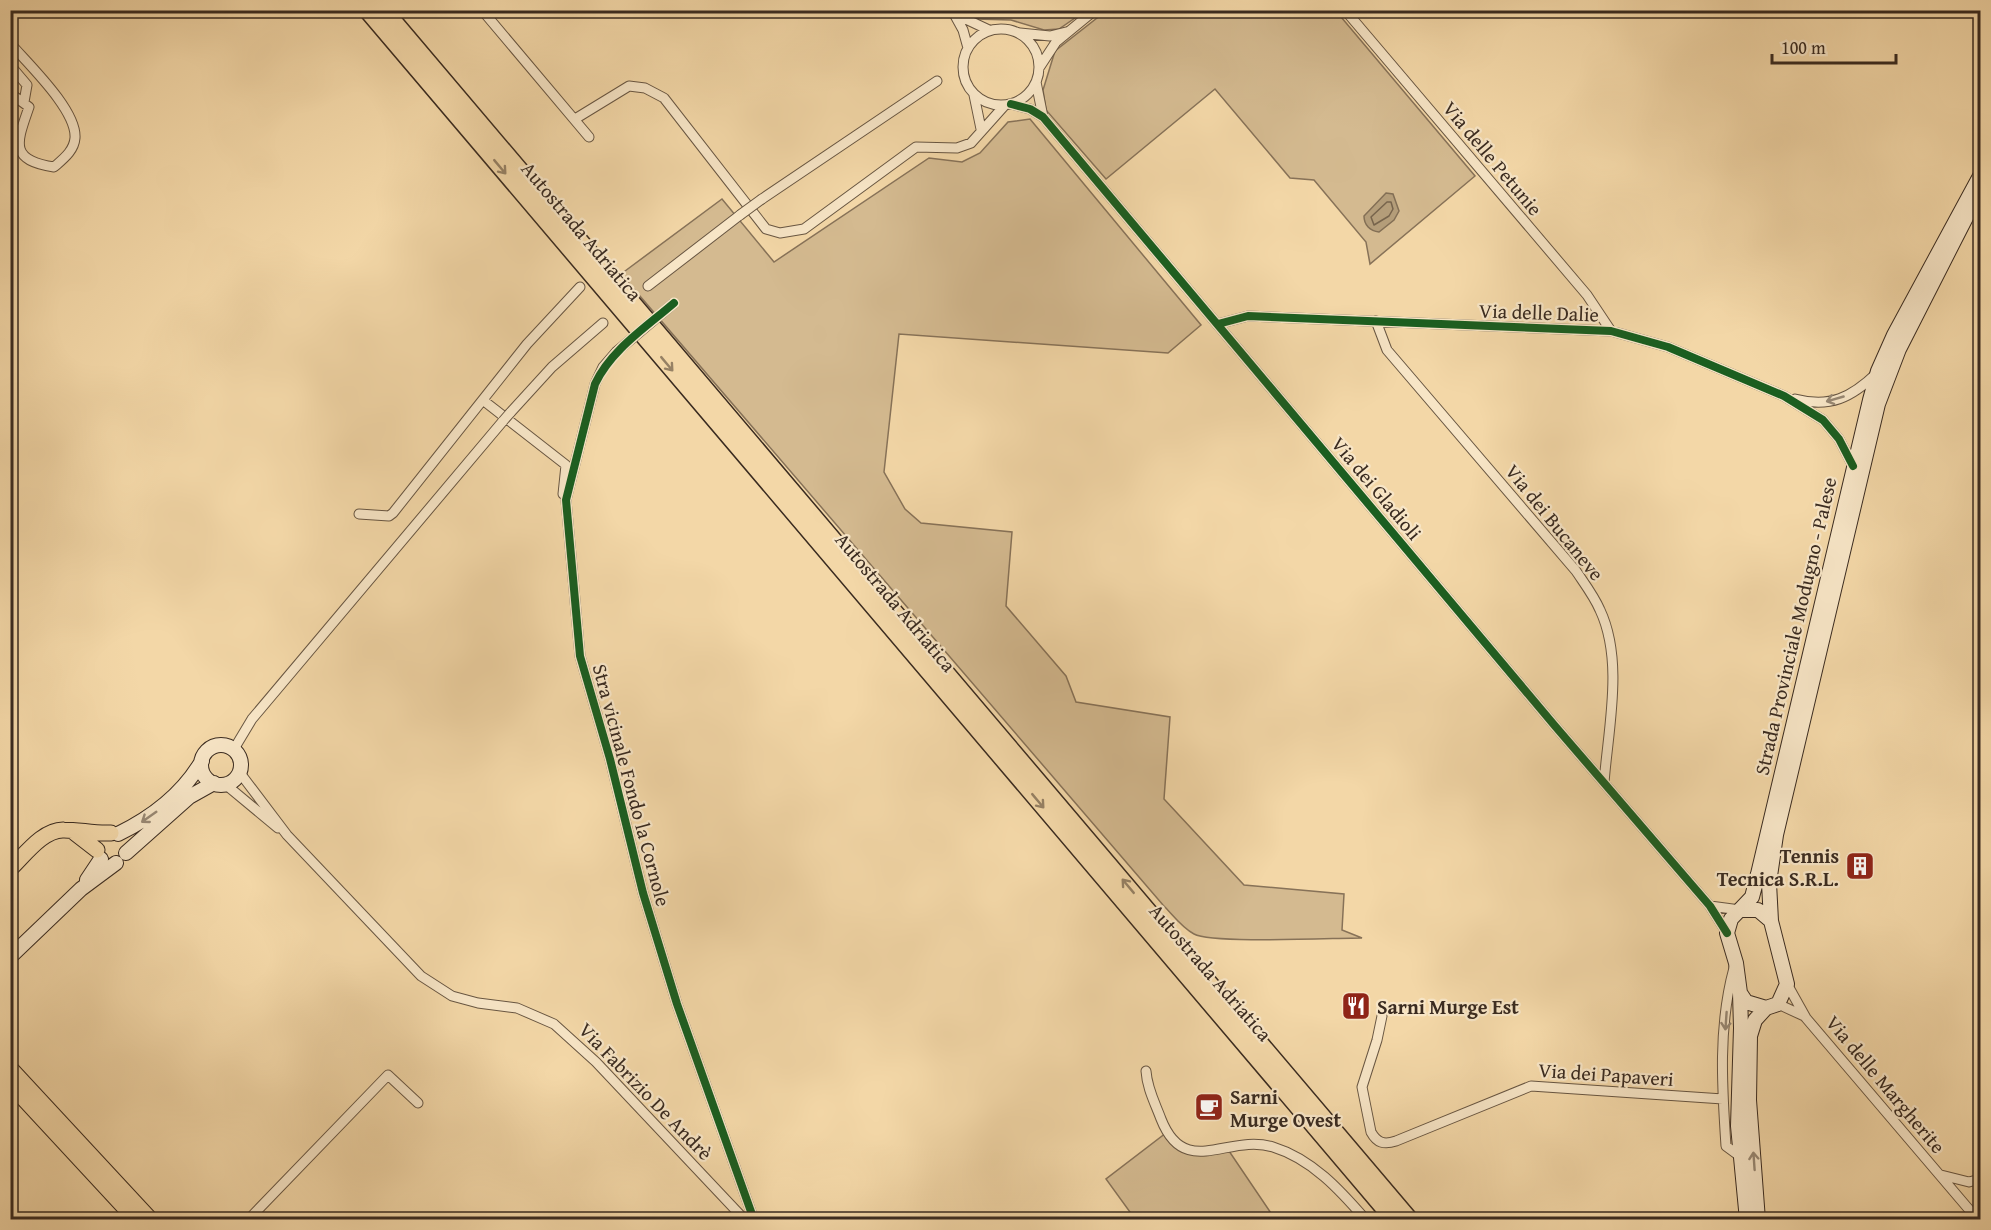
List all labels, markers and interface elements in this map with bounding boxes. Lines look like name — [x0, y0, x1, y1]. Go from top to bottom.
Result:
scale bar — [1772, 27, 1896, 65]
text: 100 m — [1781, 34, 1826, 61]
street label: Via delle Petunie — [1436, 94, 1550, 222]
street label: Autostrada Adriatica — [515, 155, 649, 308]
one-way arrow — [493, 159, 507, 174]
street label: Via delle Dalie — [1479, 295, 1599, 329]
one-way arrow — [660, 356, 674, 371]
one-way arrow — [1826, 394, 1845, 406]
street label: Via dei Gladioli — [1325, 430, 1429, 546]
street label: Via dei Bucaneve — [1499, 457, 1611, 587]
street label: Strada Provinciale Modugno - Palese — [1747, 474, 1843, 778]
street label: Autostrada Adriatica — [829, 526, 963, 679]
street label: Stra vicinale Fondo la Cornole — [586, 661, 678, 909]
one-way arrow — [1031, 793, 1045, 808]
one-way arrow — [141, 811, 158, 823]
place label: Tennis Tecnica S.R.L. — [1717, 841, 1839, 893]
building icon: Tennis Tecnica S.R.L. — [1844, 850, 1876, 882]
one-way arrow — [1121, 878, 1134, 894]
street label: Autostrada Adriatica — [1143, 897, 1279, 1048]
restaurant icon: Sarni Murge Est — [1340, 990, 1372, 1022]
place label: Sarni Murge Est — [1377, 992, 1519, 1021]
street label: Via delle Margherite — [1819, 1009, 1953, 1159]
one-way arrow — [1720, 1010, 1731, 1030]
street label: Via Fabrizio De Andrè — [572, 1016, 720, 1166]
street label: Via dei Papaveri — [1537, 1055, 1675, 1093]
place label: Sarni Murge Ovest — [1230, 1082, 1341, 1134]
cafe icon: Sarni Murge Ovest — [1193, 1091, 1225, 1123]
one-way arrow — [1748, 1152, 1759, 1172]

